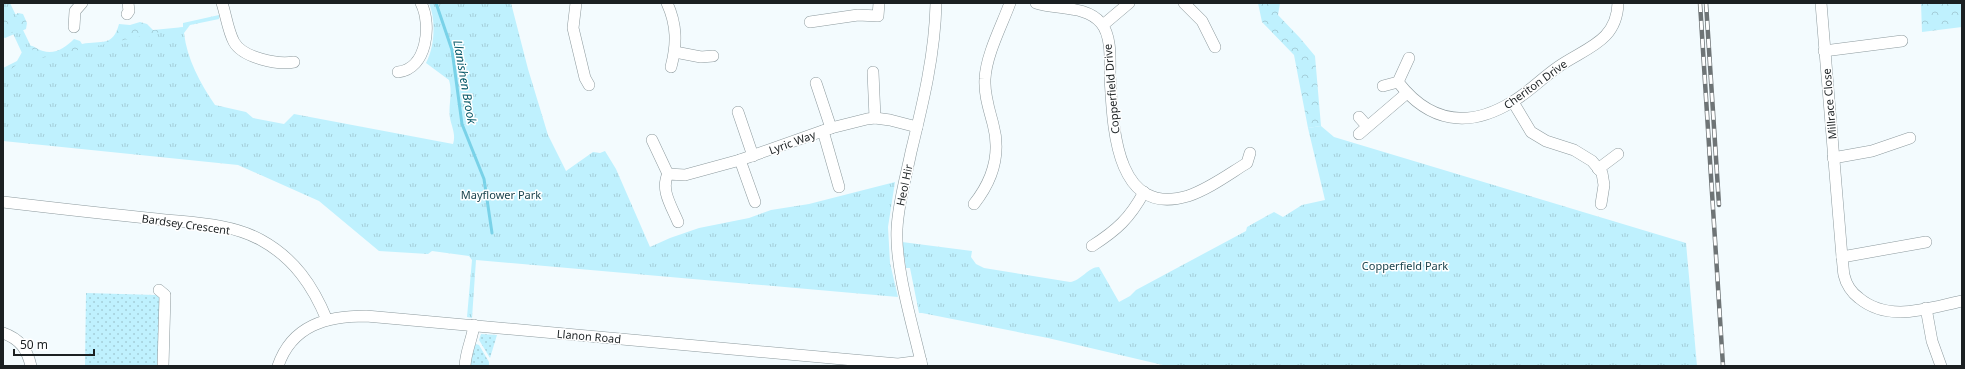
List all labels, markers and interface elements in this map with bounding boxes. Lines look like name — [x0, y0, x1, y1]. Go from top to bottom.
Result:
water label: Llanishen Brook — [449, 39, 481, 126]
street label: Copperfield Drive — [1100, 43, 1122, 135]
street label: Cheriton Drive — [1500, 56, 1570, 112]
street label: Millrace Close — [1818, 68, 1840, 140]
street label: Lyric Way — [767, 126, 818, 157]
street label: Heol Hir — [892, 162, 916, 207]
park label: Mayflower Park — [461, 187, 541, 202]
street label: Bardsey Crescent — [141, 210, 231, 238]
park label: Copperfield Park — [1362, 258, 1448, 273]
street label: Llanon Road — [556, 326, 622, 346]
scale bar — [14, 331, 94, 357]
text: 50 m — [20, 336, 48, 353]

